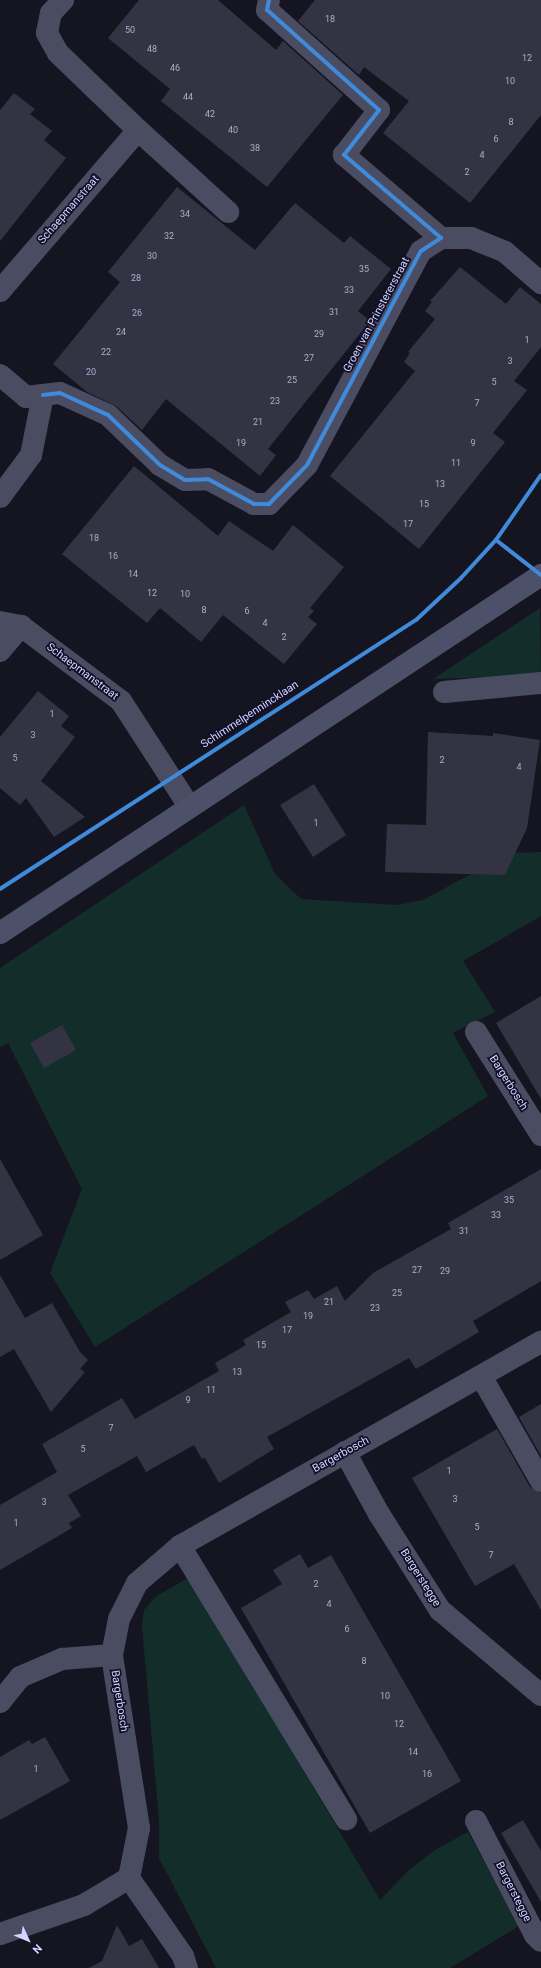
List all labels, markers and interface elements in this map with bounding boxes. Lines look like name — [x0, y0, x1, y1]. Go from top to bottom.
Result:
house number: 18 — [325, 14, 335, 24]
house number: 50 — [125, 25, 135, 35]
house number: 48 — [147, 44, 157, 54]
house number: 12 — [522, 53, 532, 63]
house number: 46 — [170, 63, 180, 73]
house number: 10 — [505, 76, 515, 86]
house number: 44 — [183, 92, 193, 102]
house number: 42 — [205, 109, 215, 119]
house number: 8 — [508, 117, 514, 127]
house number: 40 — [228, 125, 238, 135]
house number: 6 — [493, 134, 499, 144]
house number: 38 — [250, 143, 260, 153]
house number: 4 — [479, 150, 485, 160]
house number: 2 — [464, 167, 470, 177]
street label: Schaepmanstraat — [36, 173, 102, 247]
house number: 34 — [180, 209, 190, 219]
house number: 32 — [164, 231, 174, 241]
house number: 30 — [147, 251, 157, 261]
street label: Groen van Prinstererstraat — [341, 255, 413, 375]
house number: 35 — [359, 264, 369, 274]
house number: 28 — [131, 273, 141, 283]
house number: 33 — [344, 285, 354, 295]
house number: 31 — [329, 307, 339, 317]
house number: 26 — [132, 308, 142, 318]
house number: 24 — [116, 327, 126, 337]
house number: 29 — [314, 329, 324, 339]
house number: 1 — [524, 335, 530, 345]
house number: 22 — [101, 347, 111, 357]
house number: 27 — [304, 353, 314, 363]
house number: 3 — [507, 356, 513, 366]
house number: 20 — [86, 367, 96, 377]
house number: 25 — [287, 375, 297, 385]
house number: 5 — [491, 377, 497, 387]
house number: 23 — [270, 396, 280, 406]
house number: 7 — [474, 398, 480, 408]
house number: 21 — [253, 417, 263, 427]
house number: 19 — [236, 438, 246, 448]
house number: 9 — [470, 438, 476, 448]
house number: 11 — [451, 458, 461, 468]
house number: 13 — [435, 479, 445, 489]
house number: 15 — [419, 499, 429, 509]
house number: 17 — [403, 519, 413, 529]
house number: 18 — [89, 533, 99, 543]
house number: 16 — [108, 551, 118, 561]
house number: 14 — [128, 569, 138, 579]
house number: 12 — [147, 588, 157, 598]
house number: 10 — [180, 589, 190, 599]
house number: 8 — [201, 605, 207, 615]
house number: 6 — [244, 606, 250, 616]
house number: 4 — [262, 618, 268, 628]
house number: 2 — [281, 632, 287, 642]
street label: Schaepmanstraat — [44, 641, 120, 703]
street label: Schimmelpennincklaan — [199, 678, 301, 752]
house number: 1 — [49, 709, 55, 719]
house number: 3 — [30, 730, 36, 740]
house number: 5 — [12, 753, 18, 763]
house number: 2 — [439, 755, 445, 765]
house number: 4 — [516, 762, 522, 772]
house number: 1 — [313, 818, 319, 828]
street label: Bargerbosch — [486, 1053, 530, 1113]
house number: 35 — [504, 1195, 514, 1205]
house number: 33 — [491, 1210, 501, 1220]
house number: 31 — [459, 1226, 469, 1236]
house number: 27 — [412, 1265, 422, 1275]
house number: 29 — [440, 1266, 450, 1276]
house number: 25 — [392, 1288, 402, 1298]
house number: 21 — [324, 1297, 334, 1307]
house number: 23 — [370, 1303, 380, 1313]
house number: 19 — [303, 1311, 313, 1321]
house number: 17 — [282, 1325, 292, 1335]
house number: 15 — [256, 1340, 266, 1350]
house number: 13 — [232, 1367, 242, 1377]
house number: 11 — [206, 1385, 216, 1395]
house number: 9 — [185, 1395, 191, 1405]
house number: 7 — [108, 1423, 114, 1433]
street label: Bargerbosch — [311, 1434, 371, 1476]
house number: 5 — [80, 1444, 86, 1454]
house number: 1 — [446, 1466, 452, 1476]
house number: 3 — [452, 1494, 458, 1504]
house number: 3 — [41, 1497, 47, 1507]
house number: 1 — [13, 1518, 19, 1528]
house number: 5 — [474, 1522, 480, 1532]
street label: Bargerstegge — [397, 1547, 443, 1609]
house number: 7 — [488, 1550, 494, 1560]
house number: 2 — [313, 1579, 319, 1589]
house number: 4 — [326, 1599, 332, 1609]
house number: 6 — [344, 1624, 350, 1634]
house number: 8 — [361, 1656, 367, 1666]
street label: Bargerbosch — [108, 1669, 130, 1733]
house number: 10 — [380, 1691, 390, 1701]
house number: 12 — [394, 1719, 404, 1729]
house number: 14 — [408, 1747, 418, 1757]
house number: 1 — [33, 1764, 39, 1774]
house number: 16 — [422, 1769, 432, 1779]
street label: Bargerstegge — [492, 1860, 534, 1924]
north arrow — [8, 1920, 48, 1960]
text: N — [30, 1941, 44, 1956]

